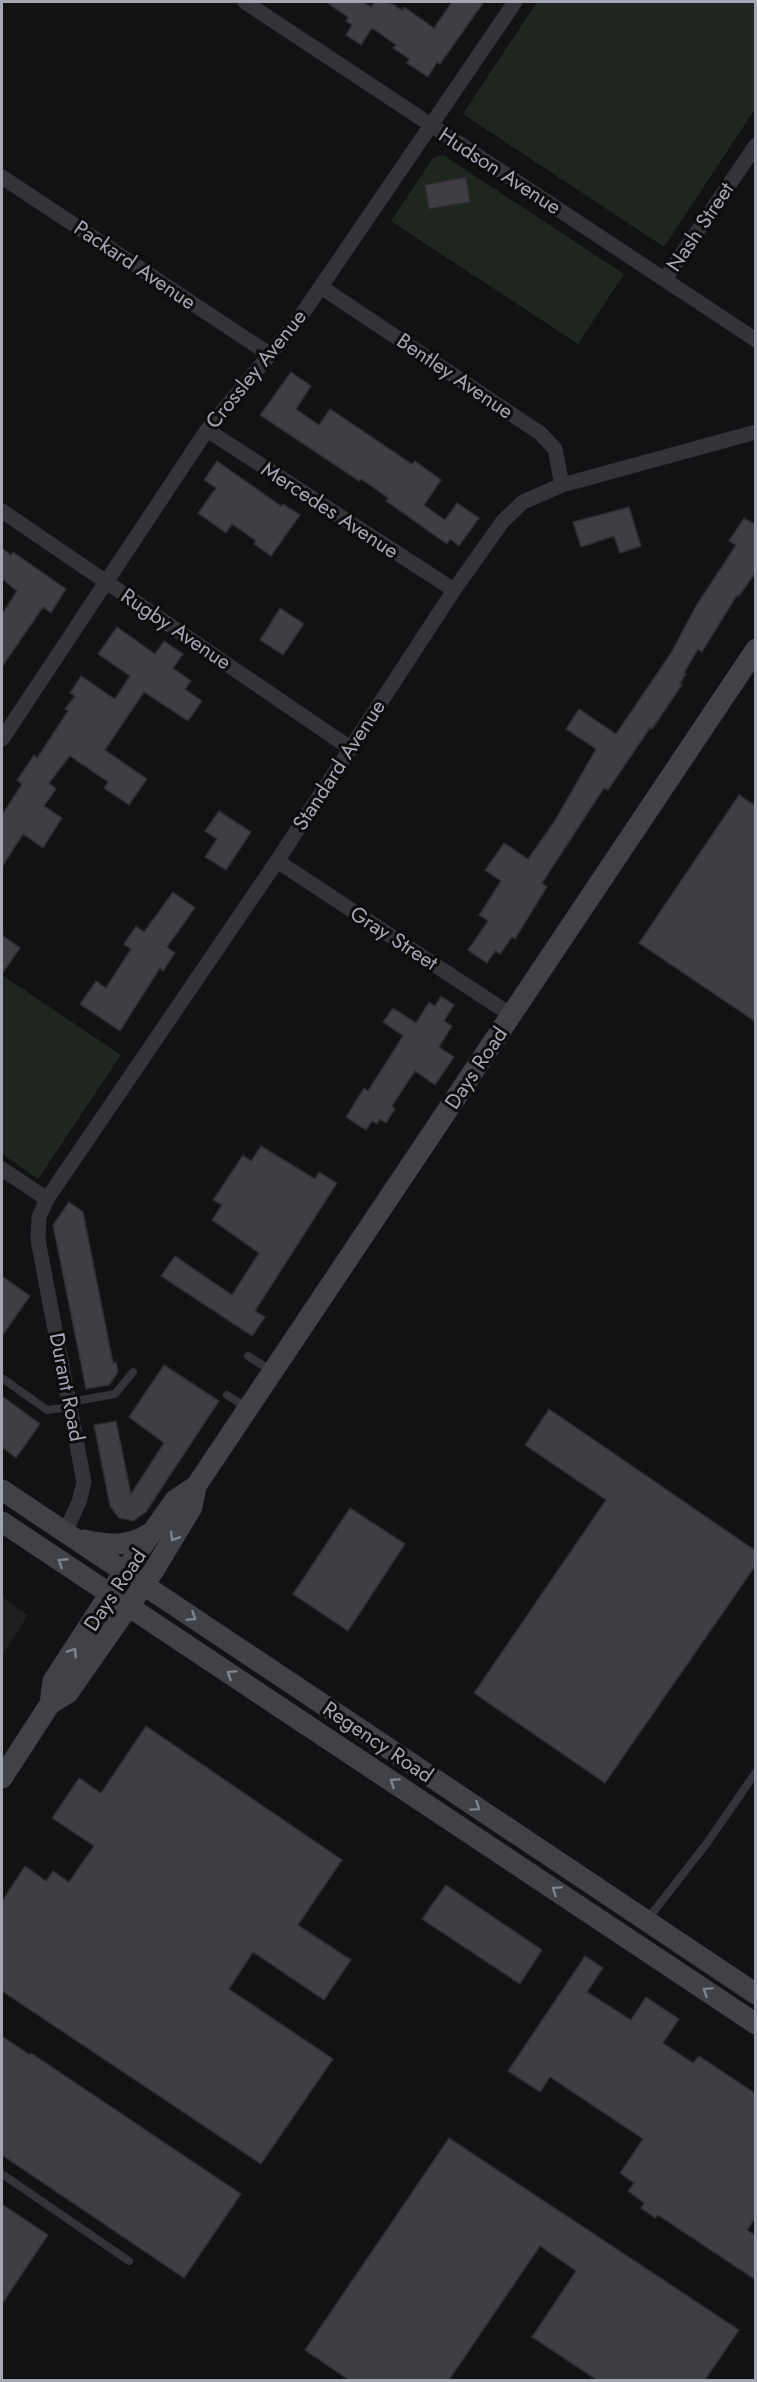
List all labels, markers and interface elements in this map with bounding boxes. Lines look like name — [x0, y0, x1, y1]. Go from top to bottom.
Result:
street label: Hudson Avenue — [433, 120, 567, 222]
street label: Nash Street — [659, 176, 741, 278]
street label: Packard Avenue — [68, 213, 202, 317]
street label: Crossley Avenue — [198, 303, 314, 435]
street label: Bentley Avenue — [391, 326, 519, 426]
street label: Mercedes Avenue — [255, 454, 405, 566]
street label: Rugby Avenue — [115, 581, 237, 677]
street label: Standard Avenue — [285, 694, 393, 836]
street label: Gray Street — [344, 898, 444, 978]
street label: Days Road — [437, 1021, 515, 1115]
street label: Durant Road — [42, 1330, 92, 1444]
one-way arrow — [169, 1531, 181, 1541]
street label: Days Road — [76, 1543, 154, 1637]
one-way arrow — [58, 1557, 68, 1569]
one-way arrow — [185, 1610, 196, 1621]
one-way arrow — [66, 1648, 77, 1659]
one-way arrow — [227, 1670, 237, 1682]
street label: Regency Road — [317, 1694, 439, 1790]
one-way arrow — [389, 1779, 400, 1790]
one-way arrow — [469, 1800, 480, 1811]
one-way arrow — [552, 1886, 563, 1897]
one-way arrow — [703, 1987, 714, 1998]

